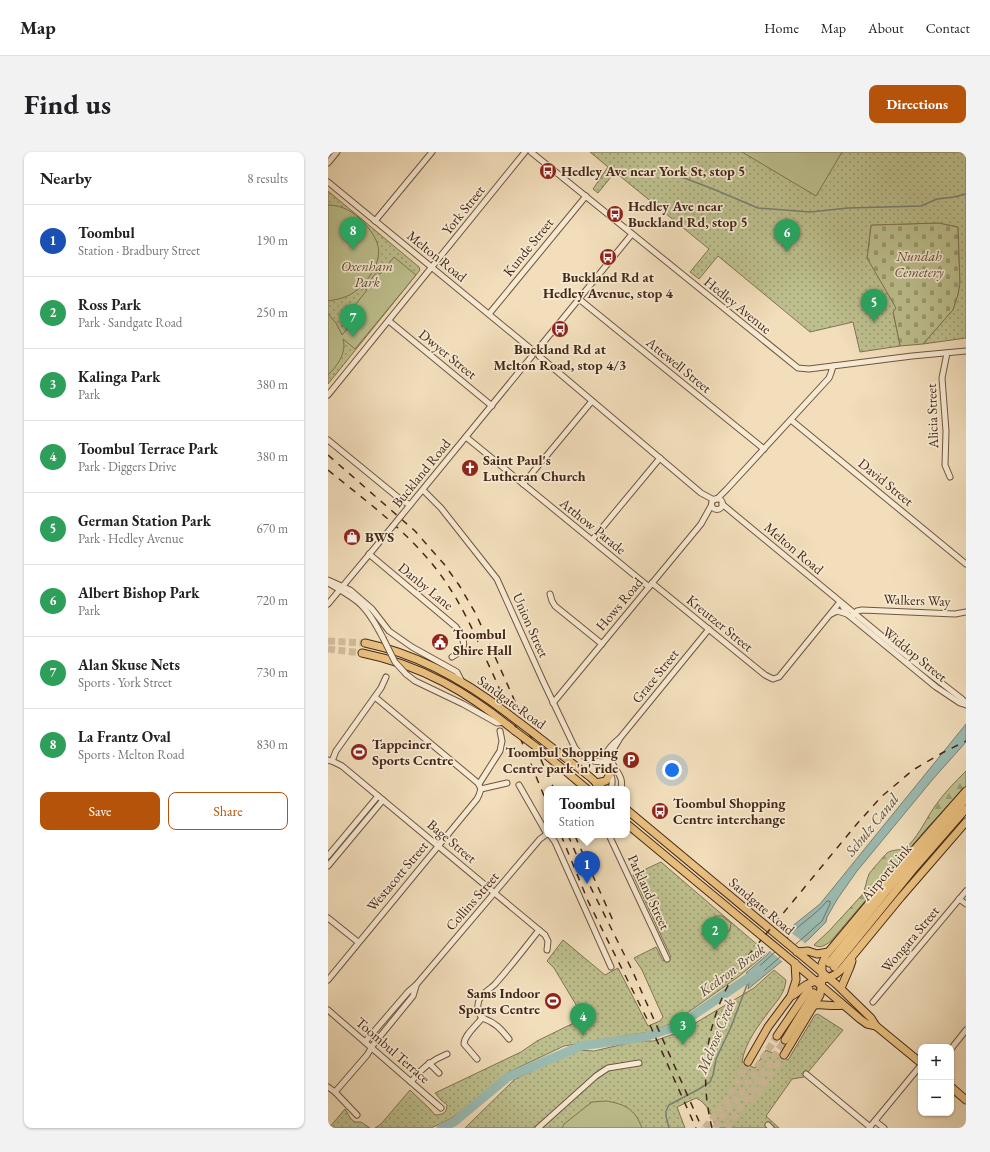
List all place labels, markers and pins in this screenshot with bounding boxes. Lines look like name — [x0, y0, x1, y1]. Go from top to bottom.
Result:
bus stop icon: Hedley Ave near York St, stop 5 — [538, 161, 558, 181]
place label: Hedley Ave near York St, stop 5 — [561, 162, 745, 180]
place label: Hedley Ave near Buckland Rd, stop 5 — [628, 197, 748, 231]
bus stop icon: Hedley Ave near Buckland Rd, stop 5 — [605, 204, 625, 224]
pin: 8 — [340, 217, 366, 250]
pin: 6 — [774, 219, 800, 252]
bus stop icon: Buckland Rd at Hedley Avenue, stop 4 — [598, 247, 618, 267]
place label: Buckland Rd at Hedley Avenue, stop 4 — [543, 268, 673, 302]
pin: 5 — [861, 289, 887, 322]
pin: 7 — [340, 304, 366, 337]
bus stop icon: Buckland Rd at Melton Road, stop 4/3 — [550, 319, 570, 339]
place label: Buckland Rd at Melton Road, stop 4/3 — [494, 340, 626, 374]
place label: Saint Paul's Lutheran Church — [483, 451, 586, 485]
church icon: Saint Paul's Lutheran Church — [460, 458, 480, 478]
shop icon: BWS — [342, 527, 362, 547]
place label: BWS — [365, 528, 394, 546]
place label: Toombul Shire Hall — [453, 625, 512, 659]
public building icon: Toombul Shire Hall — [430, 632, 450, 652]
place label: Tappeiner Sports Centre — [372, 735, 453, 769]
sports icon: Tappeiner Sports Centre — [349, 742, 369, 762]
place label: Toombul Shopping Centre park 'n' ride — [503, 743, 619, 777]
parking icon: Toombul Shopping Centre park 'n' ride — [621, 750, 641, 770]
place label: Toombul Shopping Centre interchange — [673, 794, 786, 828]
bus stop icon: Toombul Shopping Centre interchange — [650, 801, 670, 821]
pin: 1 — [574, 851, 600, 884]
pin: 2 — [702, 917, 728, 950]
place label: Sams Indoor Sports Centre — [459, 984, 540, 1018]
sports icon: Sams Indoor Sports Centre — [543, 991, 563, 1011]
pin: 4 — [570, 1003, 596, 1036]
pin: 3 — [670, 1012, 696, 1045]

